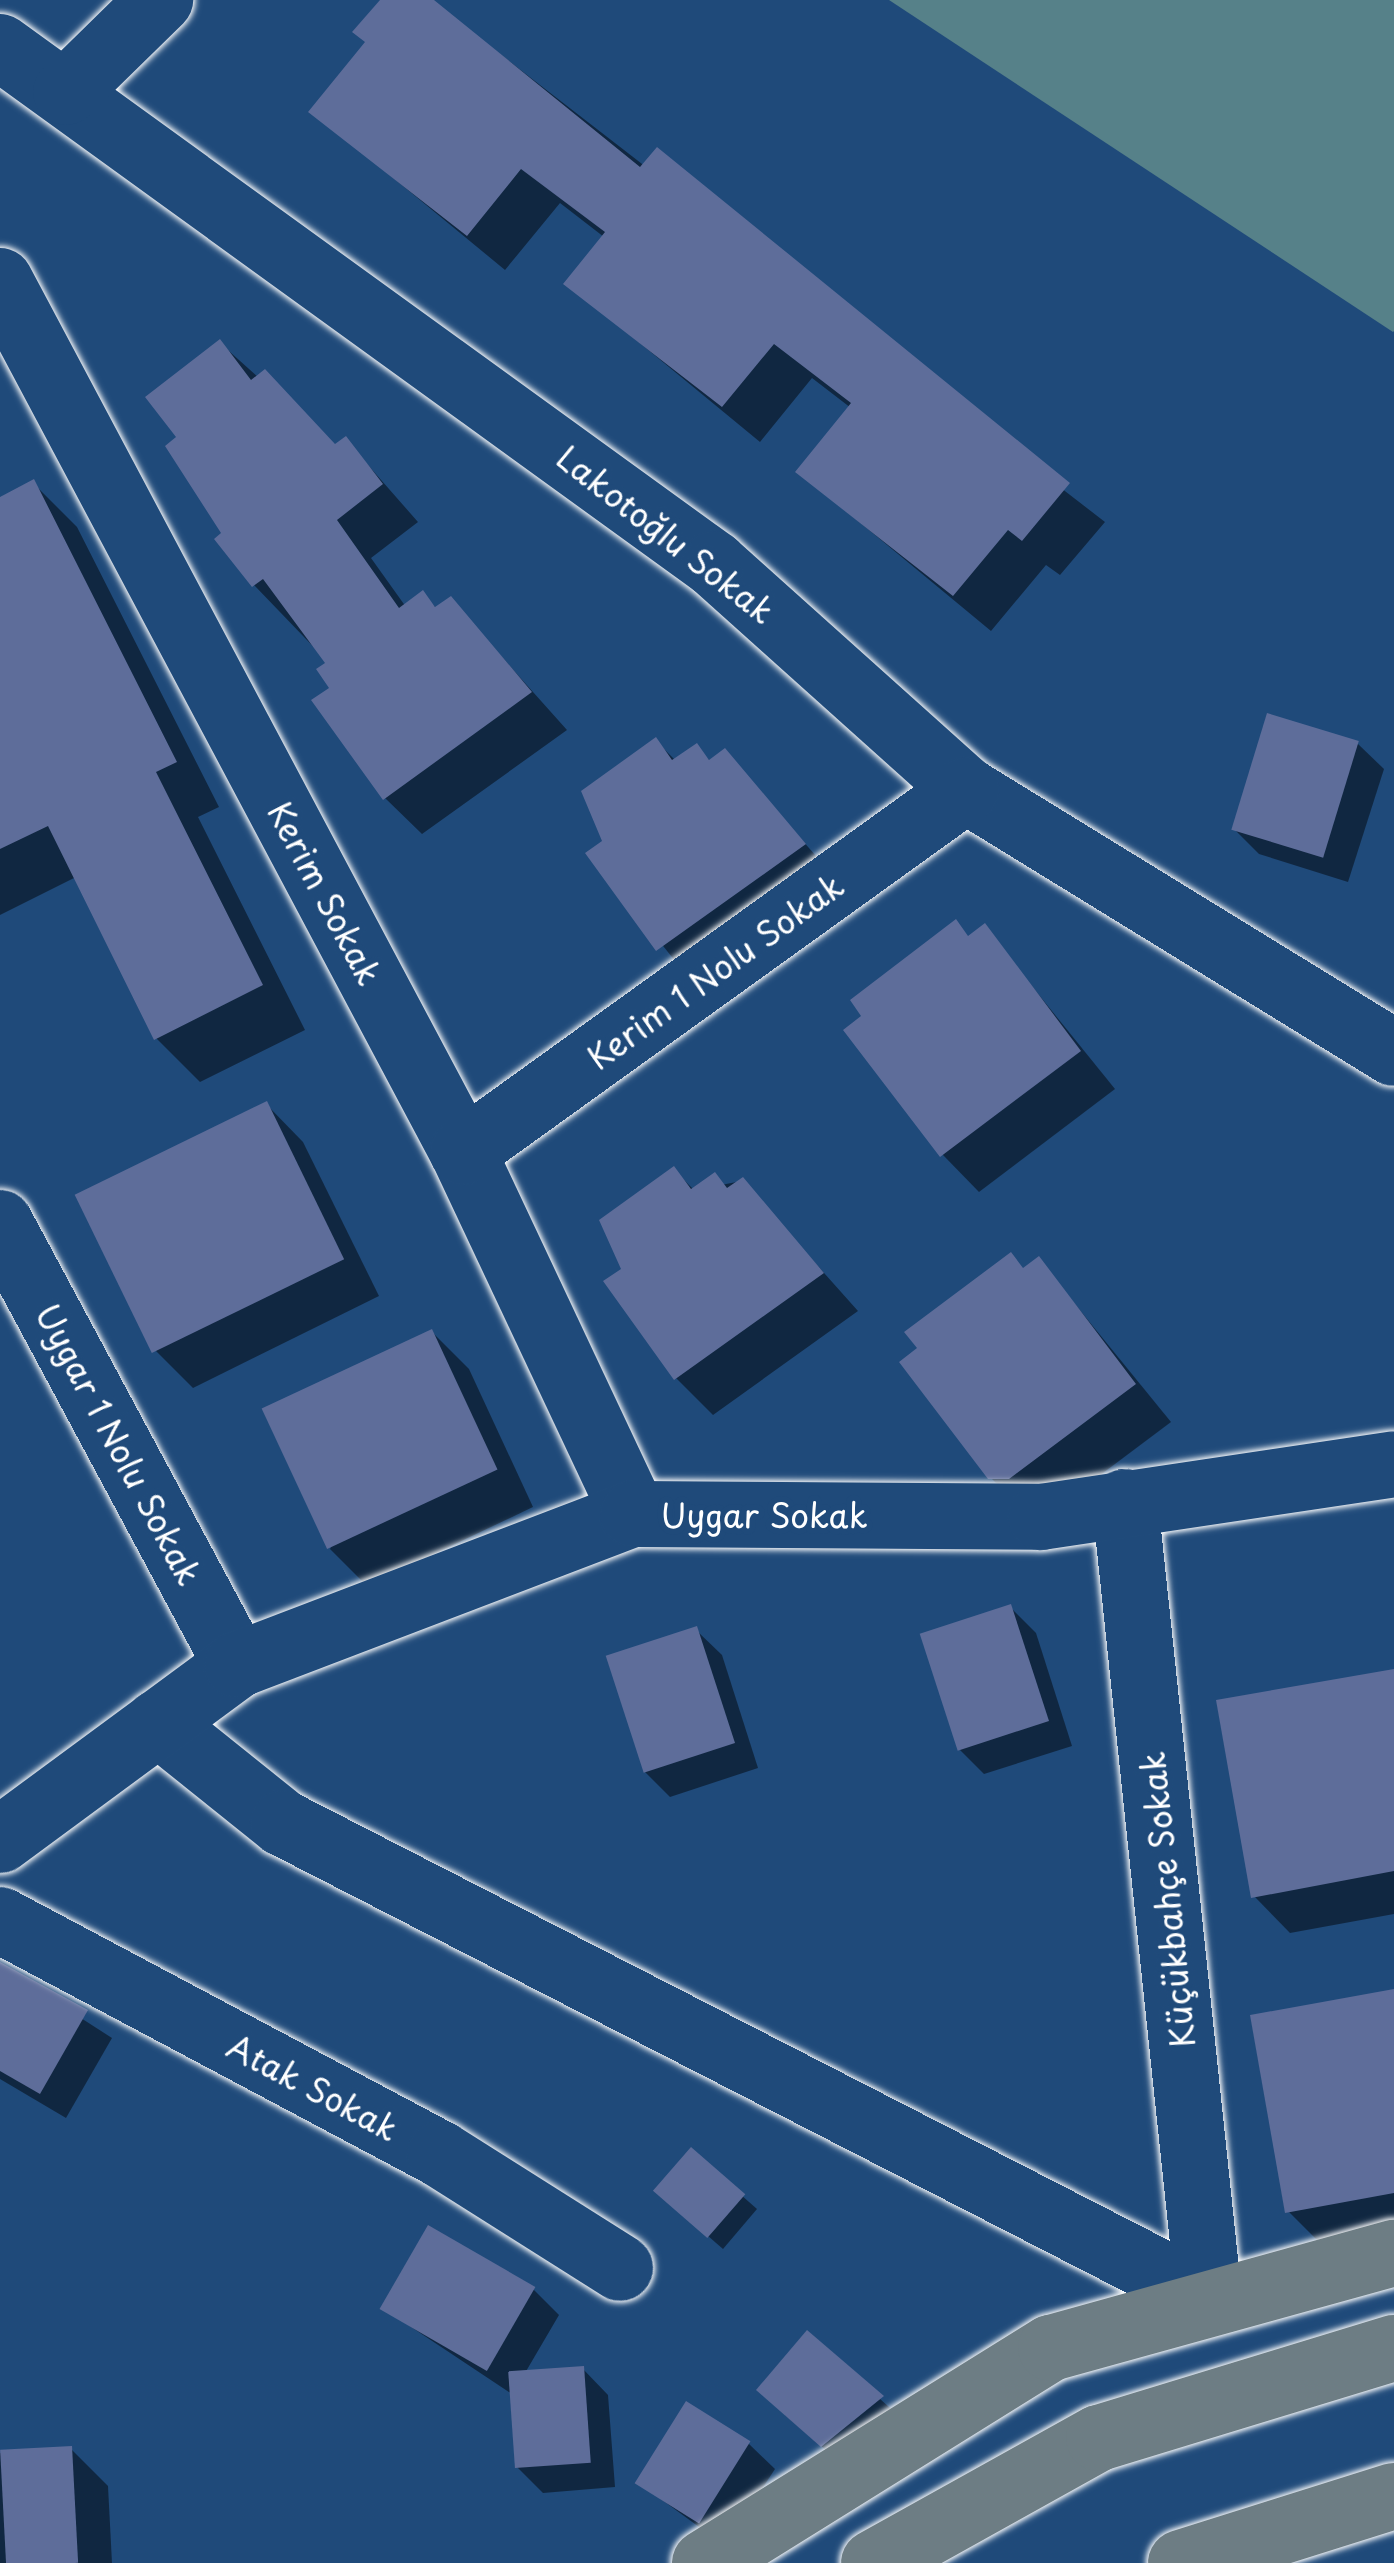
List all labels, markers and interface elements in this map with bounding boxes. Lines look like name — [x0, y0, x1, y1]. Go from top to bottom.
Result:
street label: Lakotoğlu Sokak — [549, 437, 783, 631]
street label: Kerim Sokak — [260, 794, 390, 992]
street label: Kerim 1 Nolu Sokak — [578, 864, 852, 1078]
street label: Uygar 1 Nolu Sokak — [27, 1295, 211, 1593]
street label: Uygar Sokak — [660, 1495, 868, 1535]
street label: Küçükbahçe Sokak — [1132, 1748, 1202, 2052]
street label: Atak Sokak — [220, 2025, 406, 2149]

